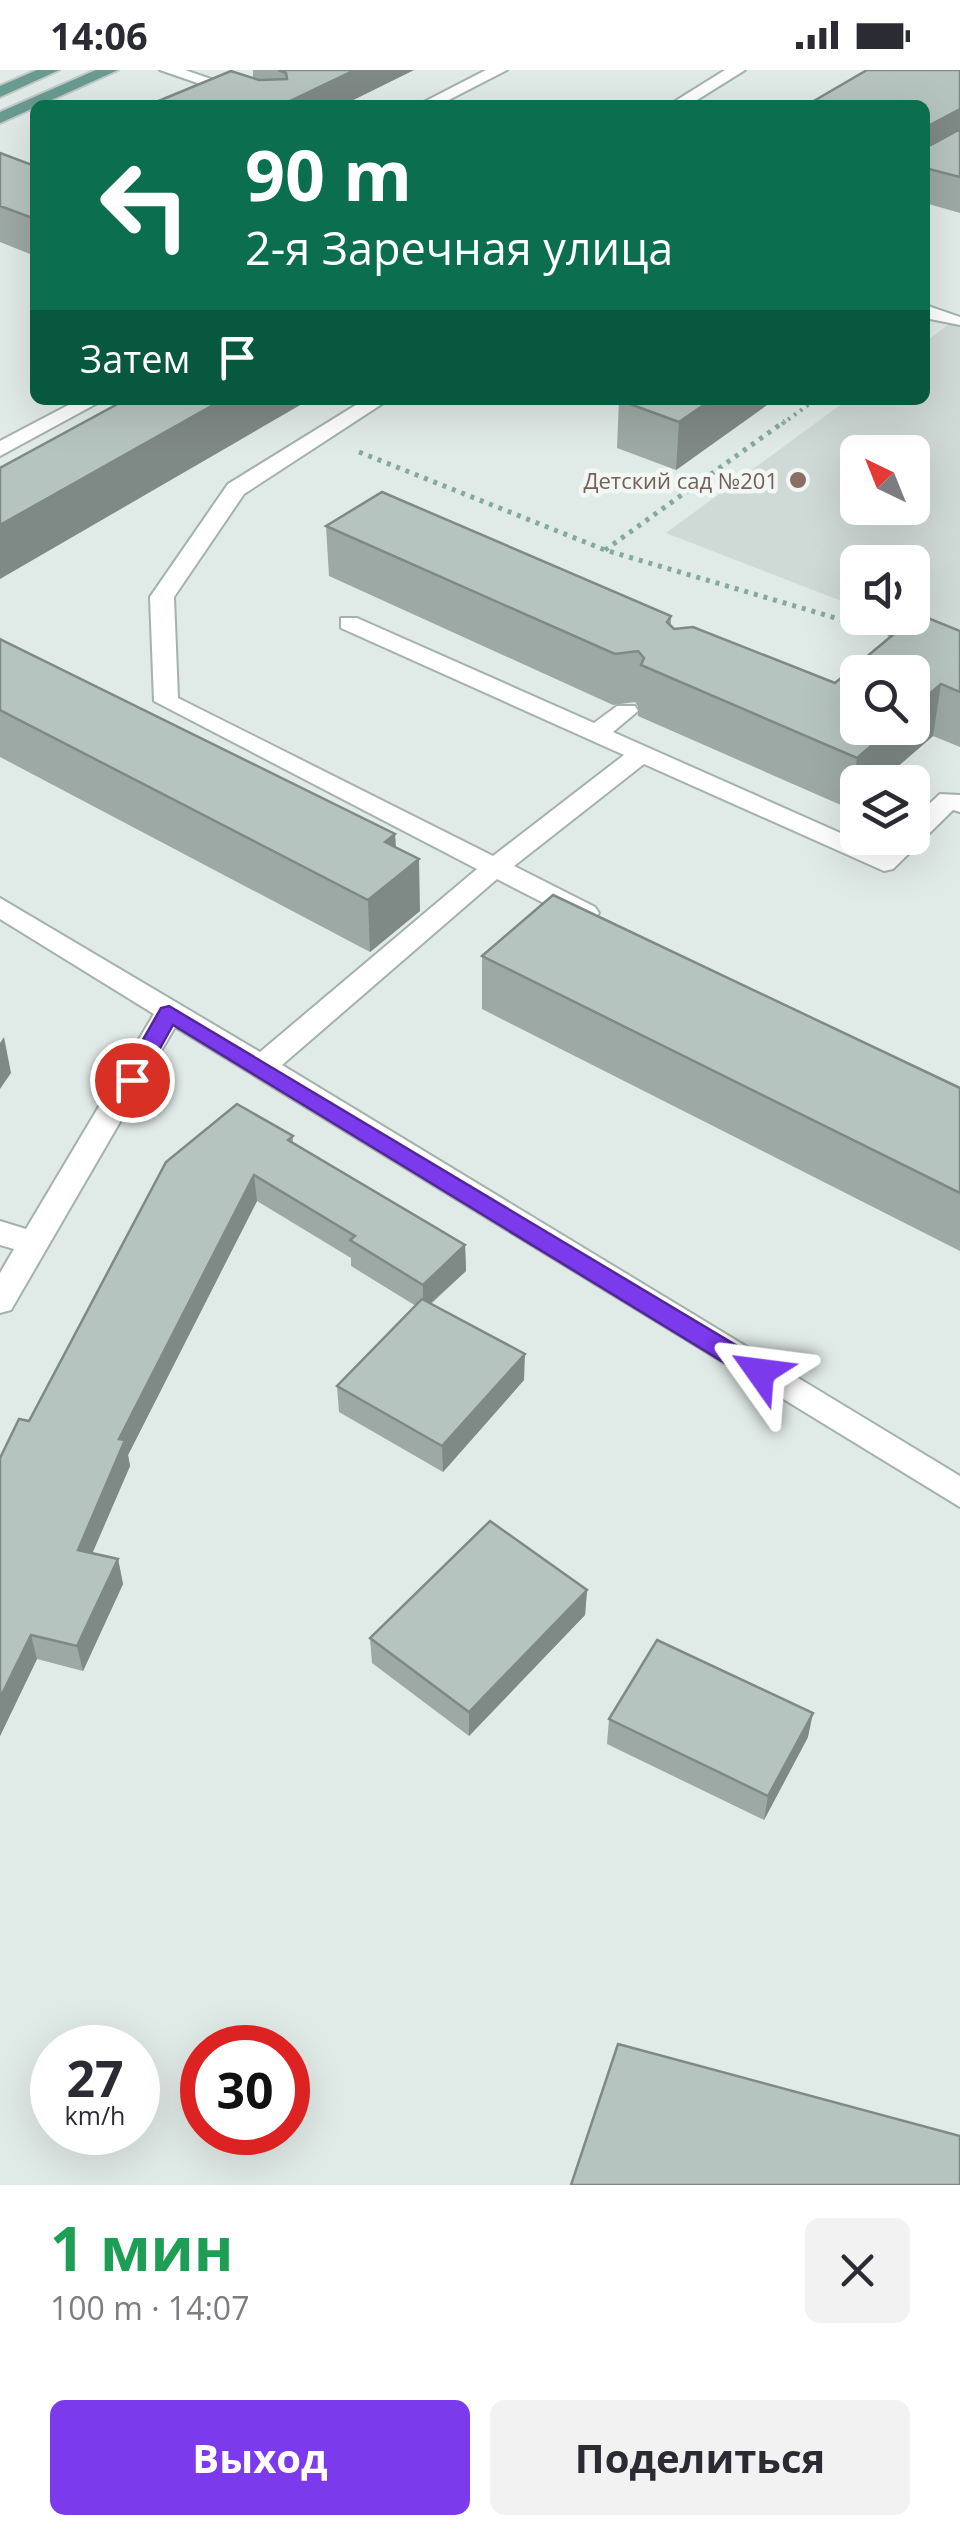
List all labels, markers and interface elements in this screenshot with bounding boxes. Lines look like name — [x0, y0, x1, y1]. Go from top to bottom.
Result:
text: 14:06 — [50, 9, 148, 61]
text: 90 m — [245, 126, 412, 222]
icon: left — [80, 140, 210, 270]
text: 2-я Заречная улица — [245, 217, 673, 278]
icon: arrive — [210, 330, 265, 385]
text: Затем — [80, 332, 190, 384]
north arrow — [840, 435, 930, 525]
map controls — [840, 435, 930, 855]
place label: Детский сад №201 — [583, 465, 778, 495]
marker: Детский сад №201 — [787, 469, 809, 491]
button: sound — [840, 545, 930, 635]
button: search — [840, 655, 930, 745]
button: layers — [840, 765, 930, 855]
pin — [90, 1038, 175, 1123]
icon: arrive — [105, 1053, 160, 1108]
position arrow — [708, 1320, 812, 1424]
speed limit sign: 30 — [180, 2025, 310, 2155]
text: 27 — [66, 2044, 124, 2112]
text: km/h — [65, 2098, 125, 2132]
text: 1 мин — [50, 2207, 234, 2289]
button: close — [805, 2218, 910, 2323]
text: 100 m · 14:07 — [50, 2286, 249, 2329]
button: Выход — [50, 2400, 470, 2515]
button: Поделиться — [490, 2400, 910, 2515]

